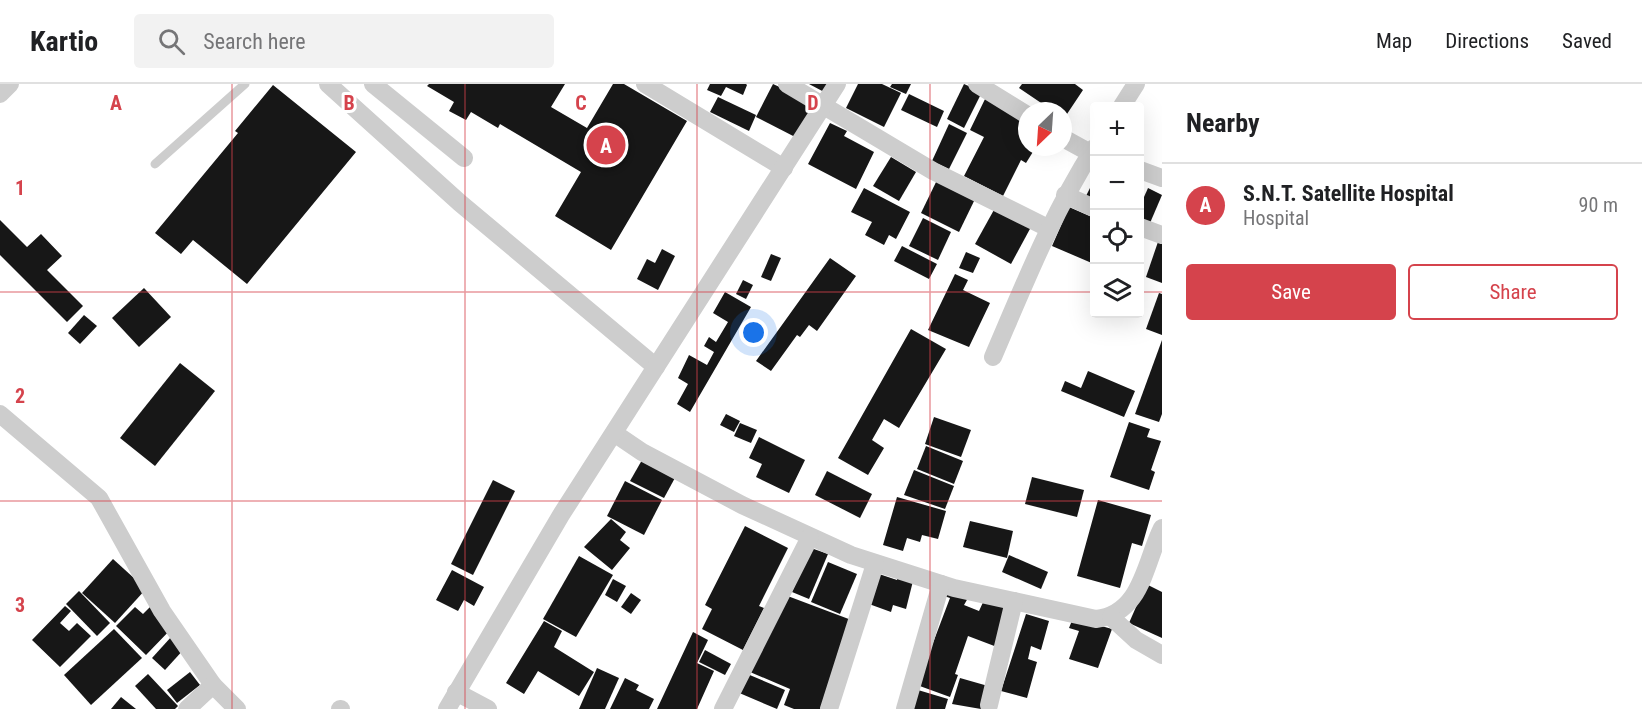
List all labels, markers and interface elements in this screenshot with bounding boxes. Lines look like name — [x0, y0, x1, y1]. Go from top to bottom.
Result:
search box — [134, 14, 554, 68]
text: Kartio — [30, 25, 98, 58]
icon: search — [155, 25, 188, 58]
text: Search here — [203, 29, 306, 54]
text: Map — [1376, 29, 1412, 53]
text: Directions — [1445, 29, 1529, 53]
text: Saved — [1562, 29, 1612, 53]
text: A — [110, 91, 122, 115]
text: B — [343, 91, 355, 115]
text: C — [575, 91, 587, 115]
text: D — [807, 91, 819, 115]
north arrow — [1018, 102, 1072, 156]
map controls — [1090, 102, 1144, 318]
button: + — [1090, 102, 1144, 156]
text: Nearby — [1186, 108, 1260, 138]
pin: A — [586, 122, 626, 168]
button: − — [1090, 156, 1144, 210]
text: 1 — [15, 176, 25, 200]
text: S.N.T. Satellite Hospital — [1243, 181, 1454, 206]
text: A — [1200, 193, 1211, 217]
text: 90 m — [1579, 193, 1618, 217]
text: Hospital — [1243, 206, 1309, 230]
button: locate — [1090, 210, 1144, 264]
button: layers — [1090, 264, 1144, 318]
button: Save — [1186, 264, 1396, 320]
button: Share — [1408, 264, 1618, 320]
your location — [739, 318, 768, 347]
text: 2 — [15, 384, 25, 408]
text: 3 — [15, 593, 25, 617]

